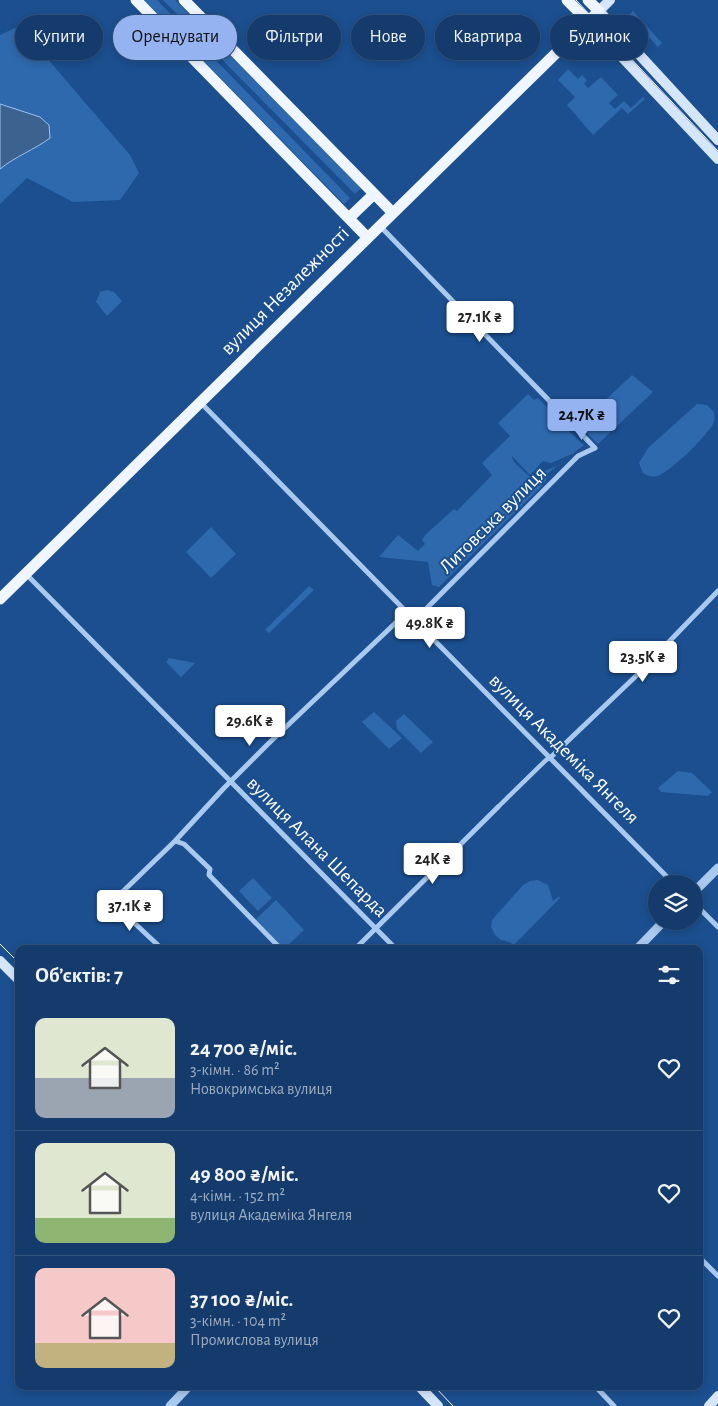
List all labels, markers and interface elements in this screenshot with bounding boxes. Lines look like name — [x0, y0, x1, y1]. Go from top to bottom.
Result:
chip: Купити — [15, 15, 103, 60]
chip: Орендувати — [113, 15, 237, 60]
chip: Фільтри — [247, 15, 341, 60]
chip: Нове — [351, 15, 425, 60]
chip: Квартира — [435, 15, 540, 60]
chip: Будинок — [550, 15, 648, 60]
street label: вулиця Незалежності — [217, 223, 353, 359]
pin: 27.1K ₴ — [434, 300, 526, 343]
text: 27.1K ₴ — [458, 309, 502, 325]
pin: 24.7K ₴ — [536, 398, 628, 441]
text: 24.7K ₴ — [558, 407, 606, 423]
street label: Литовська вулиця — [436, 463, 550, 577]
pin: 49.8K ₴ — [384, 606, 476, 649]
text: 49.8K ₴ — [406, 615, 454, 631]
pin: 23.5K ₴ — [597, 640, 689, 683]
text: 23.5K ₴ — [620, 649, 666, 665]
street label: вулиця Академіка Янгеля — [485, 670, 643, 828]
pin: 29.6K ₴ — [204, 704, 296, 747]
text: 29.6K ₴ — [226, 713, 274, 729]
street label: вулиця Алана Шепарда — [243, 773, 391, 921]
pin: 24K ₴ — [398, 842, 468, 885]
text: 24K ₴ — [415, 851, 451, 867]
map controls — [648, 875, 703, 930]
button: layers — [648, 875, 703, 930]
pin: 37.1K ₴ — [84, 890, 176, 932]
text: 37.1K ₴ — [108, 898, 152, 914]
icon: filters — [655, 961, 683, 989]
text: Об’єктів: 7 — [35, 965, 123, 986]
icon: home — [75, 1038, 135, 1098]
text: 24 700 ₴/міс. — [190, 1038, 297, 1059]
icon: heart — [655, 1054, 683, 1082]
text: 3-кімн. · 86 m² — [190, 1062, 280, 1078]
text: Новокримська вулиця — [190, 1081, 333, 1097]
icon: home — [75, 1163, 135, 1223]
text: 49 800 ₴/міс. — [190, 1164, 299, 1185]
icon: heart — [655, 1179, 683, 1207]
text: 4-кімн. · 152 m² — [190, 1188, 285, 1204]
text: вулиця Академіка Янгеля — [190, 1207, 352, 1223]
icon: home — [75, 1288, 135, 1348]
text: 37 100 ₴/міс. — [190, 1289, 293, 1310]
icon: heart — [655, 1304, 683, 1332]
text: 3-кімн. · 104 m² — [190, 1313, 286, 1329]
text: Промислова вулиця — [190, 1332, 319, 1348]

